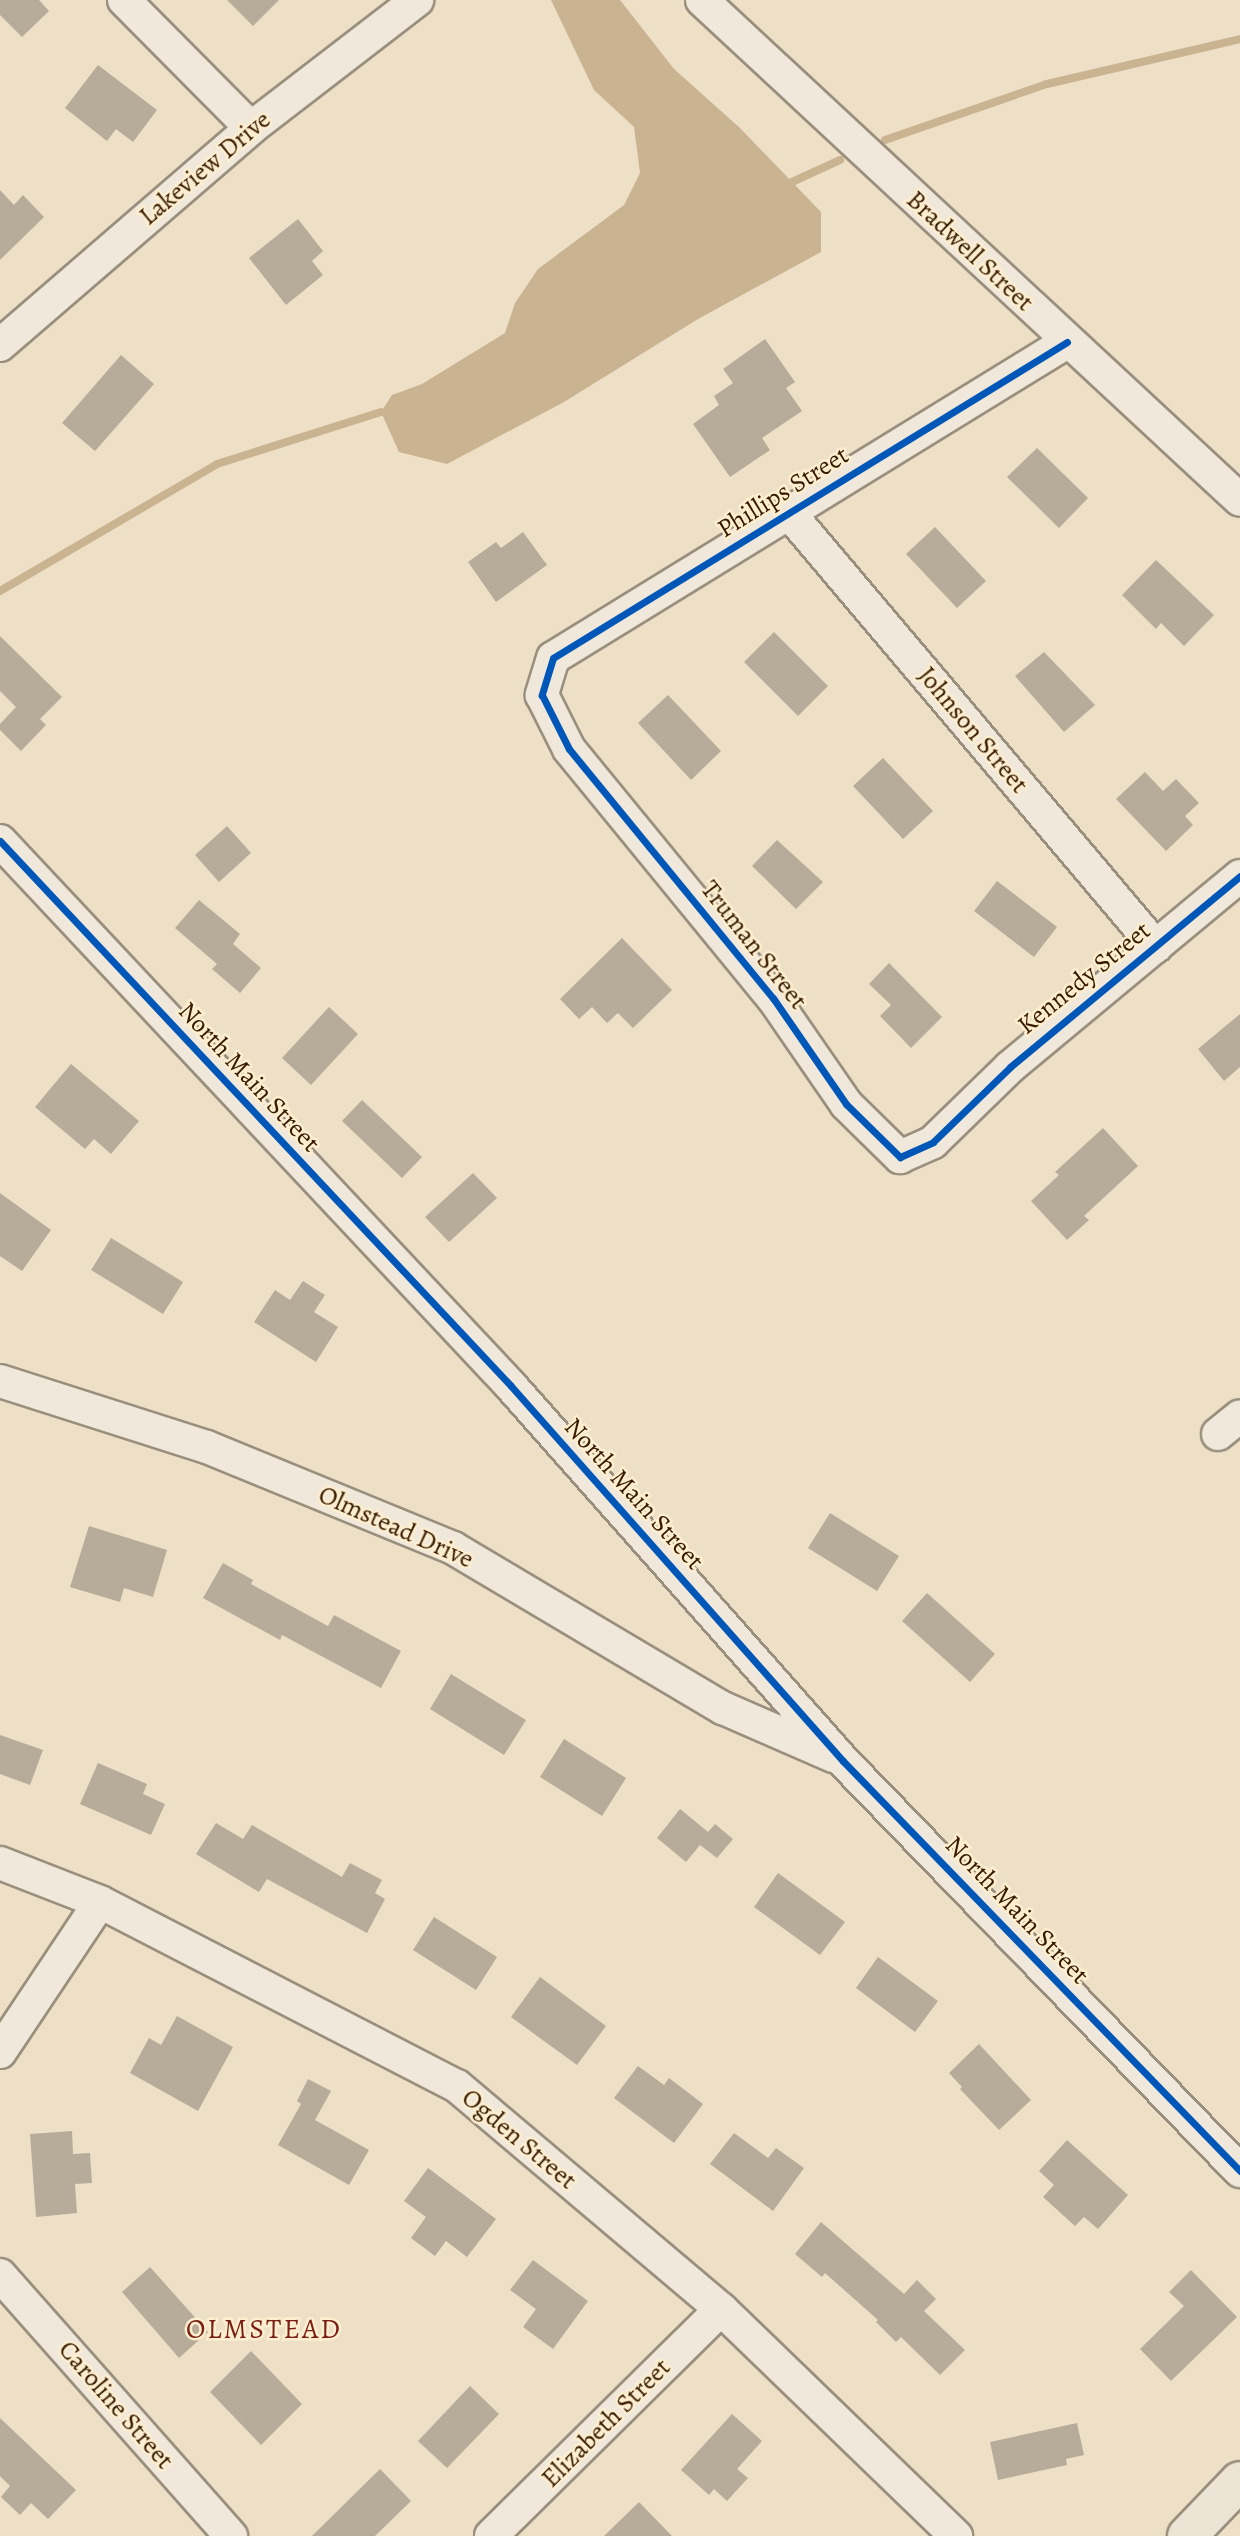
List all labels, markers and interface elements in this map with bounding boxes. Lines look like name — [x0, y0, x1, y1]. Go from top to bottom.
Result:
street label: Lakeview Drive — [133, 104, 277, 232]
street label: Bradwell Street — [900, 184, 1040, 318]
street label: Phillips Street — [712, 439, 854, 545]
street label: Johnson Street — [911, 660, 1035, 800]
street label: Truman Street — [694, 875, 814, 1015]
street label: Kennedy Street — [1011, 915, 1157, 1041]
street label: North Main Street — [172, 996, 326, 1158]
street label: North Main Street — [558, 1412, 710, 1576]
street label: Olmstead Drive — [314, 1479, 478, 1575]
street label: North Main Street — [939, 1830, 1095, 1990]
street label: Ogden Street — [455, 2082, 583, 2196]
district label: OLMSTEAD — [187, 2312, 341, 2346]
street label: Caroline Street — [52, 2335, 180, 2475]
street label: Elizabeth Street — [535, 2352, 677, 2494]

